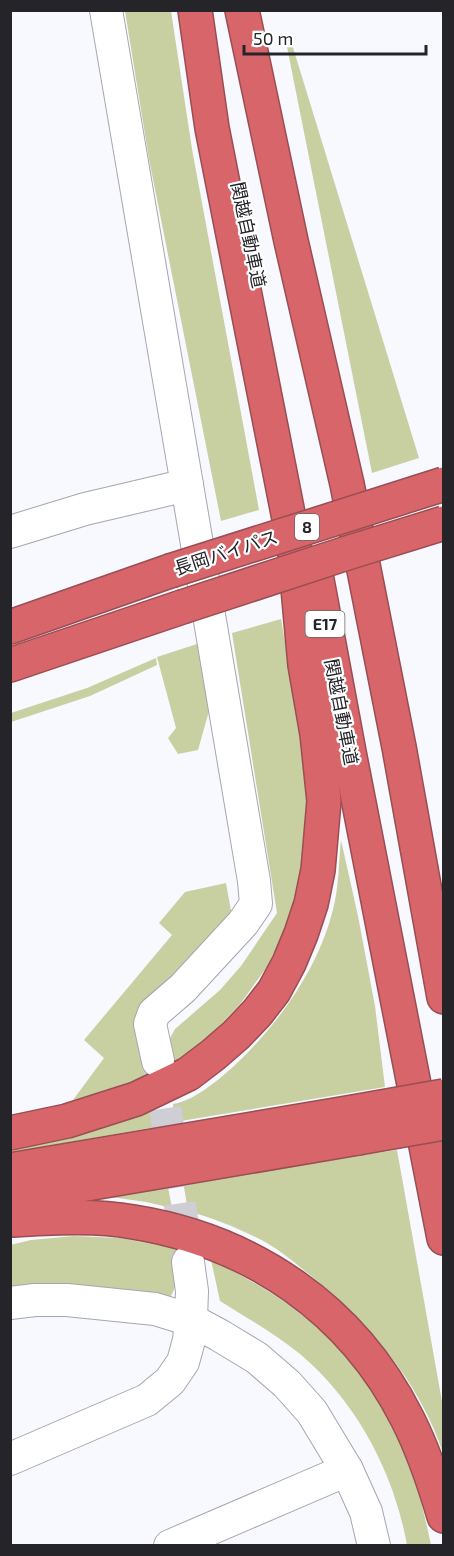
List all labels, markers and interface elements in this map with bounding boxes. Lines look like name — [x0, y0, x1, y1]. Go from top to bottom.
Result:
scale bar — [244, 18, 426, 56]
text: 50 m — [253, 27, 293, 49]
street label: 関越自動車道 — [227, 180, 271, 290]
road number: 8 — [295, 514, 319, 540]
street label: 長岡バイパス — [171, 525, 280, 579]
road number: E17 — [306, 611, 344, 637]
street label: 関越自動車道 — [321, 657, 363, 767]

